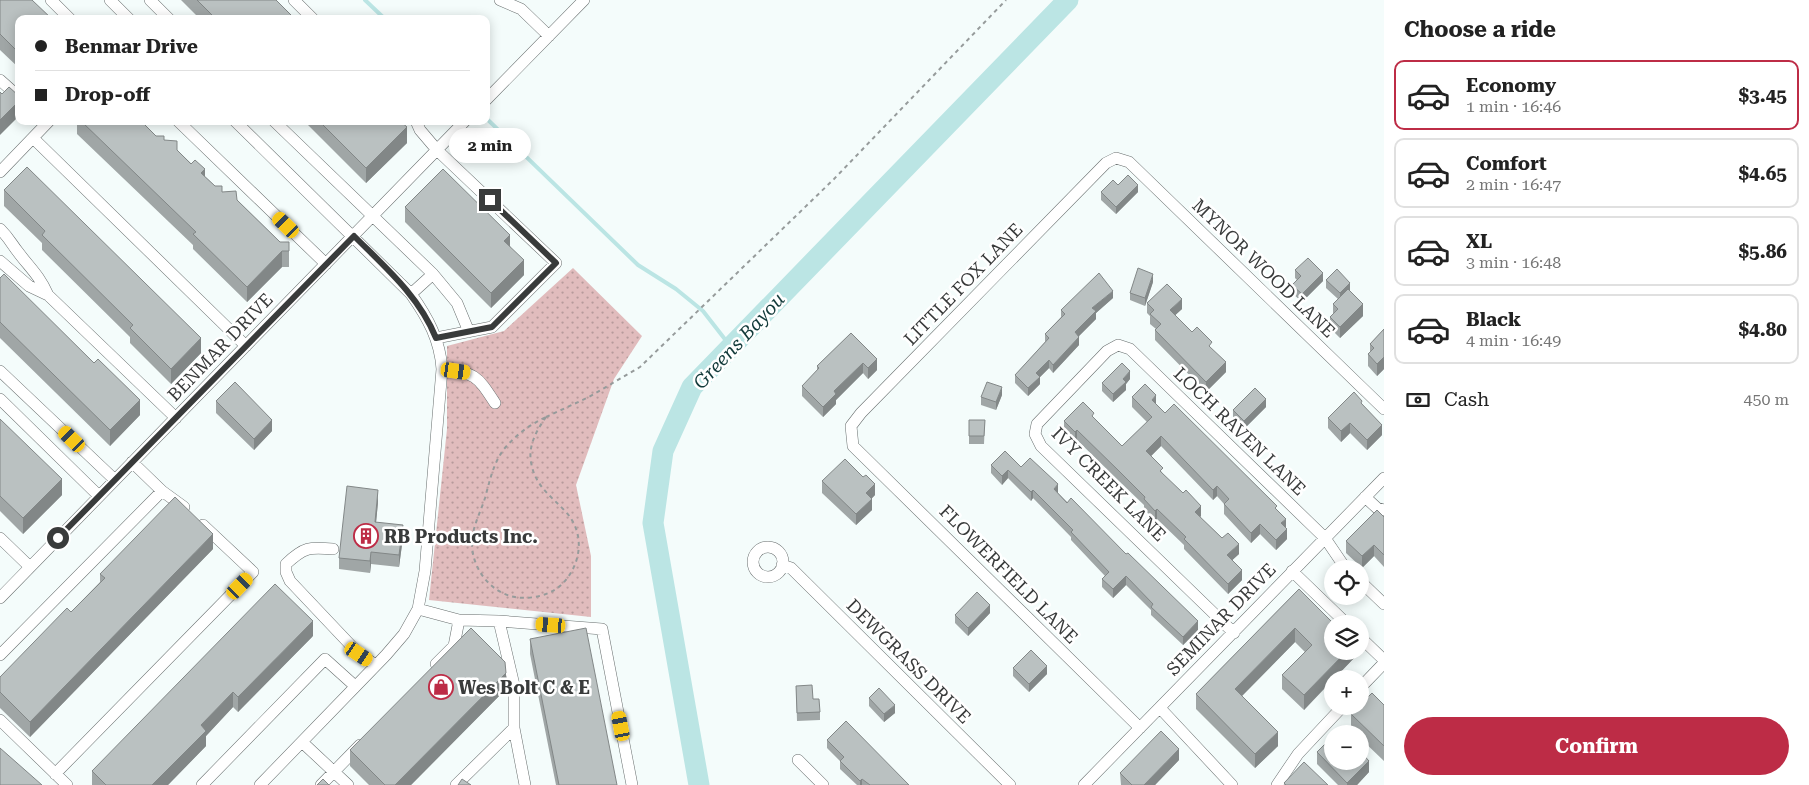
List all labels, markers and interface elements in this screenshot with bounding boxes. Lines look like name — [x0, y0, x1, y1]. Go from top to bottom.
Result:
text: Choose a ride — [1404, 17, 1556, 42]
text: Benmar Drive — [65, 35, 198, 58]
icon: car — [1406, 73, 1451, 118]
text: Economy — [1466, 74, 1556, 97]
text: Drop-off — [65, 83, 150, 106]
text: $3.45 — [1738, 84, 1787, 107]
text: 1 min · 16:46 — [1466, 97, 1561, 116]
callout: 2 min — [449, 128, 531, 162]
text: 2 min — [468, 136, 512, 155]
icon: car — [1406, 151, 1451, 196]
text: Comfort — [1466, 152, 1547, 175]
text: $4.65 — [1738, 162, 1787, 185]
text: 2 min · 16:47 — [1466, 175, 1561, 194]
route end — [479, 189, 501, 211]
street label: MYNOR WOOD LANE — [1188, 194, 1340, 342]
car — [269, 209, 302, 241]
street label: LITTLE FOX LANE — [899, 219, 1027, 349]
icon: car — [1406, 229, 1451, 274]
text: XL — [1466, 230, 1492, 253]
text: $5.86 — [1738, 240, 1787, 263]
text: 3 min · 16:48 — [1466, 253, 1561, 272]
water label: Greens Bayou — [688, 288, 790, 394]
street label: BENMAR DRIVE — [163, 289, 277, 405]
icon: car — [1406, 307, 1451, 352]
text: Black — [1466, 308, 1521, 331]
text: $4.80 — [1738, 318, 1787, 341]
text: 4 min · 16:49 — [1466, 331, 1561, 350]
car — [440, 361, 471, 381]
street label: LOCH RAVEN LANE — [1170, 363, 1310, 499]
icon: cash — [1404, 386, 1432, 414]
text: Cash — [1444, 388, 1489, 411]
text: 450 m — [1743, 390, 1789, 409]
car — [55, 423, 88, 455]
street label: IVY CREEK LANE — [1048, 423, 1170, 545]
street label: FLOWERFIELD LANE — [936, 501, 1082, 647]
building icon: RB Products Inc. — [353, 523, 379, 549]
place label: RB Products Inc. — [384, 526, 538, 547]
route start — [47, 527, 69, 549]
street label: SEMINAR DRIVE — [1162, 559, 1280, 679]
map controls — [1324, 560, 1369, 770]
button: locate — [1324, 560, 1369, 605]
car — [224, 570, 255, 602]
street label: DEWGRASS DRIVE — [843, 595, 975, 727]
button: layers — [1324, 615, 1369, 660]
car — [535, 616, 566, 634]
car — [342, 639, 375, 669]
button: + — [1324, 670, 1369, 715]
shop icon: Wes Bolt C & E — [428, 674, 454, 700]
place label: Wes Bolt C & E — [458, 677, 590, 698]
car — [610, 710, 631, 742]
button: Confirm — [1404, 717, 1789, 775]
button: − — [1324, 725, 1369, 770]

